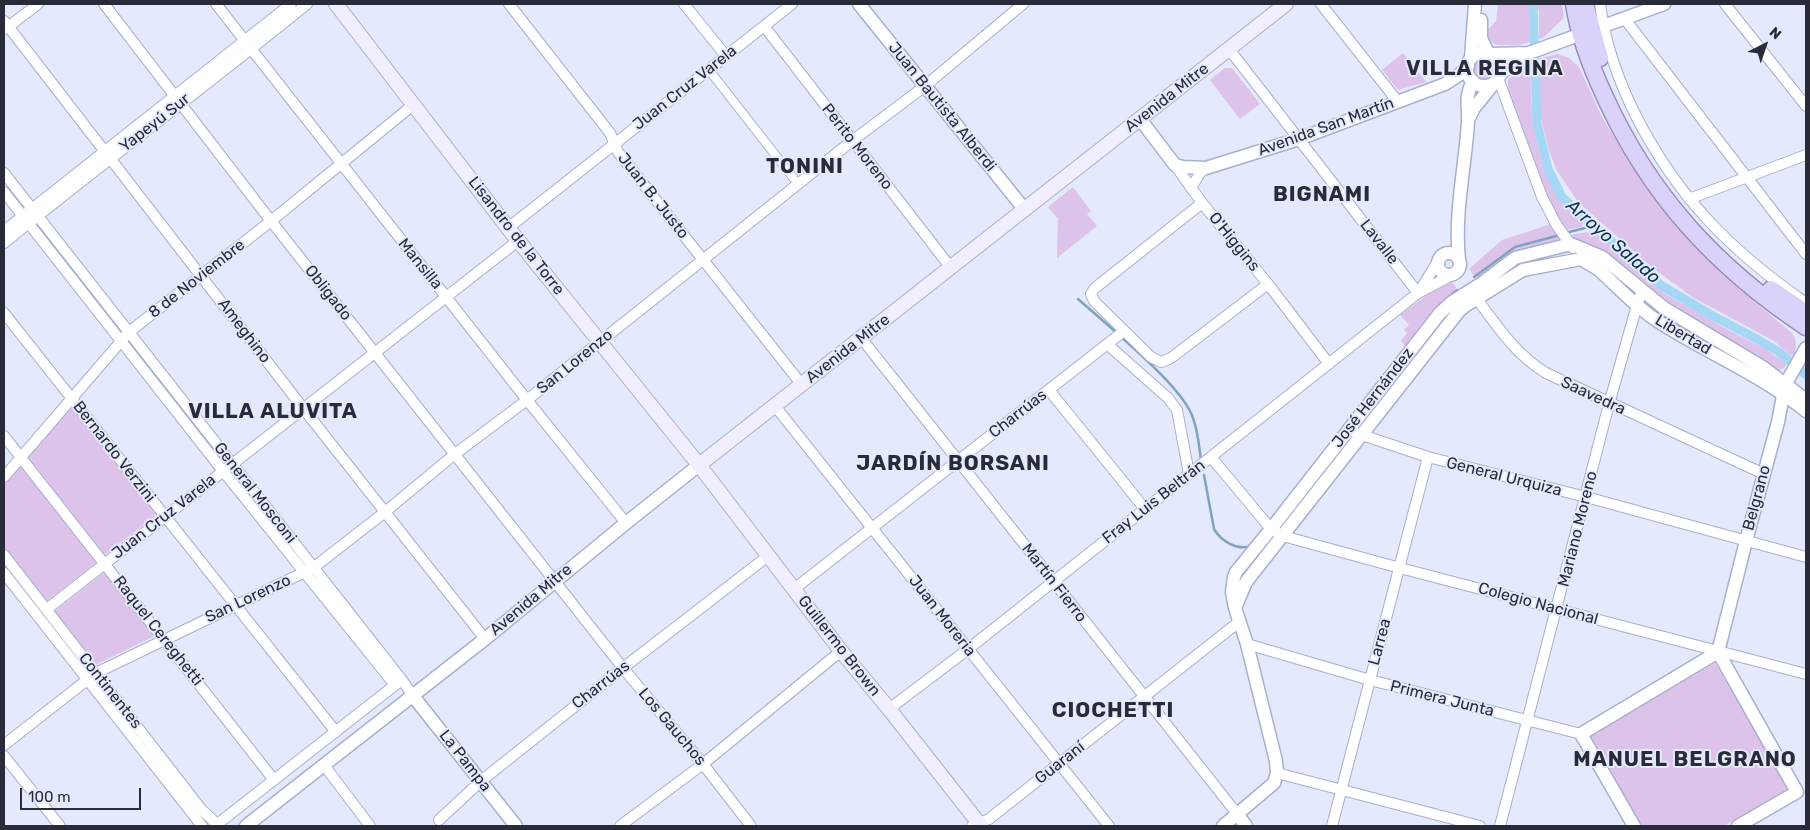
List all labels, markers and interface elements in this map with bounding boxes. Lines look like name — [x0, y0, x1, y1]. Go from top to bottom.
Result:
north arrow — [1740, 20, 1790, 70]
text: N — [1766, 24, 1785, 43]
street label: Juan Bautista Alberdi — [884, 38, 1000, 176]
street label: Juan Cruz Varela — [629, 41, 741, 135]
district label: VILLA REGINA — [1405, 56, 1565, 82]
street label: Avenida Mitre — [1121, 59, 1213, 137]
street label: Yapeyú Sur — [116, 90, 194, 156]
street label: Avenida San Martín — [1255, 93, 1397, 161]
street label: Perito Moreno — [817, 100, 897, 194]
street label: Juan B. Justo — [613, 149, 693, 243]
district label: TONINI — [765, 154, 845, 180]
street label: Lisandro de la Torre — [464, 173, 568, 299]
district label: BIGNAMI — [1272, 182, 1372, 208]
water label: Arroyo Salado — [1561, 195, 1665, 289]
street label: O'Higgins — [1204, 209, 1264, 275]
street label: Lavalle — [1355, 216, 1403, 268]
street label: 8 de Noviembre — [145, 235, 249, 323]
street label: Mansilla — [394, 235, 446, 293]
street label: Obligado — [300, 261, 356, 325]
street label: Ameghino — [213, 295, 275, 367]
street label: Avenida Mitre — [802, 310, 894, 388]
street label: Libertad — [1651, 311, 1715, 359]
street label: San Lorenzo — [533, 326, 617, 398]
street label: José Hernández — [1328, 344, 1418, 452]
street label: Saavedra — [1558, 373, 1628, 419]
street label: Charrúas — [985, 385, 1051, 443]
street label: Bernardo Verzini — [69, 398, 159, 506]
district label: VILLA ALUVITA — [187, 399, 359, 425]
street label: General Mosconi — [210, 439, 300, 547]
district label: JARDÍN BORSANI — [854, 451, 1052, 477]
street label: General Urquiza — [1444, 453, 1564, 501]
street label: Fray Luis Beltrán — [1099, 456, 1209, 548]
street label: Belgrano — [1739, 463, 1775, 533]
street label: Mariano Moreno — [1554, 469, 1602, 589]
street label: Juan Cruz Varela — [108, 470, 220, 564]
street label: Martín Fierro — [1017, 540, 1091, 626]
street label: Avenida Mitre — [486, 560, 576, 640]
street label: San Lorenzo — [202, 571, 294, 627]
street label: Raquel Cereghetti — [109, 572, 207, 690]
street label: Juan Moreria — [904, 572, 980, 660]
street label: Colegio Nacional — [1476, 579, 1600, 629]
street label: Guillermo Brown — [794, 592, 884, 700]
street label: Larrea — [1365, 617, 1395, 667]
street label: Continentes — [74, 649, 146, 733]
street label: Charrúas — [568, 656, 634, 714]
street label: Primera Junta — [1388, 677, 1496, 721]
street label: Los Gauchos — [634, 684, 710, 770]
district label: CIOCHETTI — [1051, 698, 1175, 724]
street label: La Pampa — [435, 726, 495, 796]
street label: Guaraní — [1031, 738, 1089, 788]
district label: MANUEL BELGRANO — [1571, 747, 1799, 773]
scale bar — [22, 778, 144, 810]
text: 100 m — [28, 788, 70, 806]

